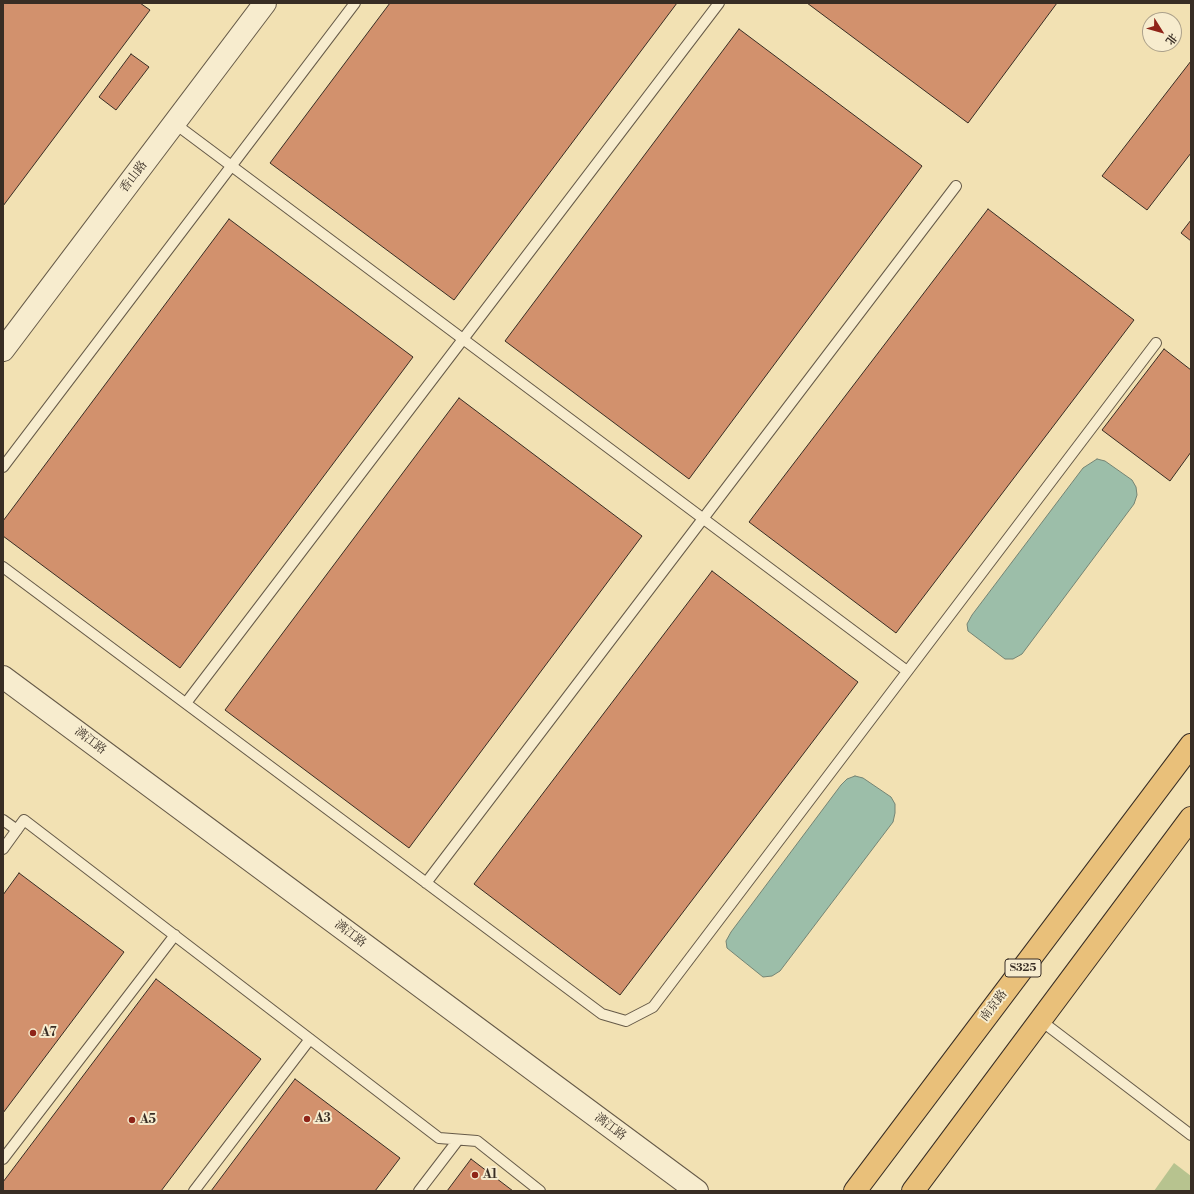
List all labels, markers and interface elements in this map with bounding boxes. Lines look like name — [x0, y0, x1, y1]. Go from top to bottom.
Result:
north arrow — [1142, 12, 1182, 52]
text: 北 — [1162, 30, 1180, 47]
street label: 香山路 — [117, 158, 151, 196]
street label: 漓江路 — [71, 724, 109, 758]
street label: 漓江路 — [331, 917, 369, 951]
road number: S325 — [1005, 959, 1041, 977]
street label: 南京路 — [977, 987, 1011, 1025]
place label: A7 — [41, 1026, 57, 1040]
marker: A7 — [28, 1028, 38, 1038]
street label: 漓江路 — [591, 1110, 629, 1144]
place label: A3 — [315, 1112, 331, 1126]
place label: A5 — [140, 1113, 156, 1127]
marker: A3 — [302, 1114, 312, 1124]
marker: A5 — [127, 1115, 137, 1125]
place label: A1 — [483, 1168, 497, 1182]
marker: A1 — [470, 1170, 480, 1180]

